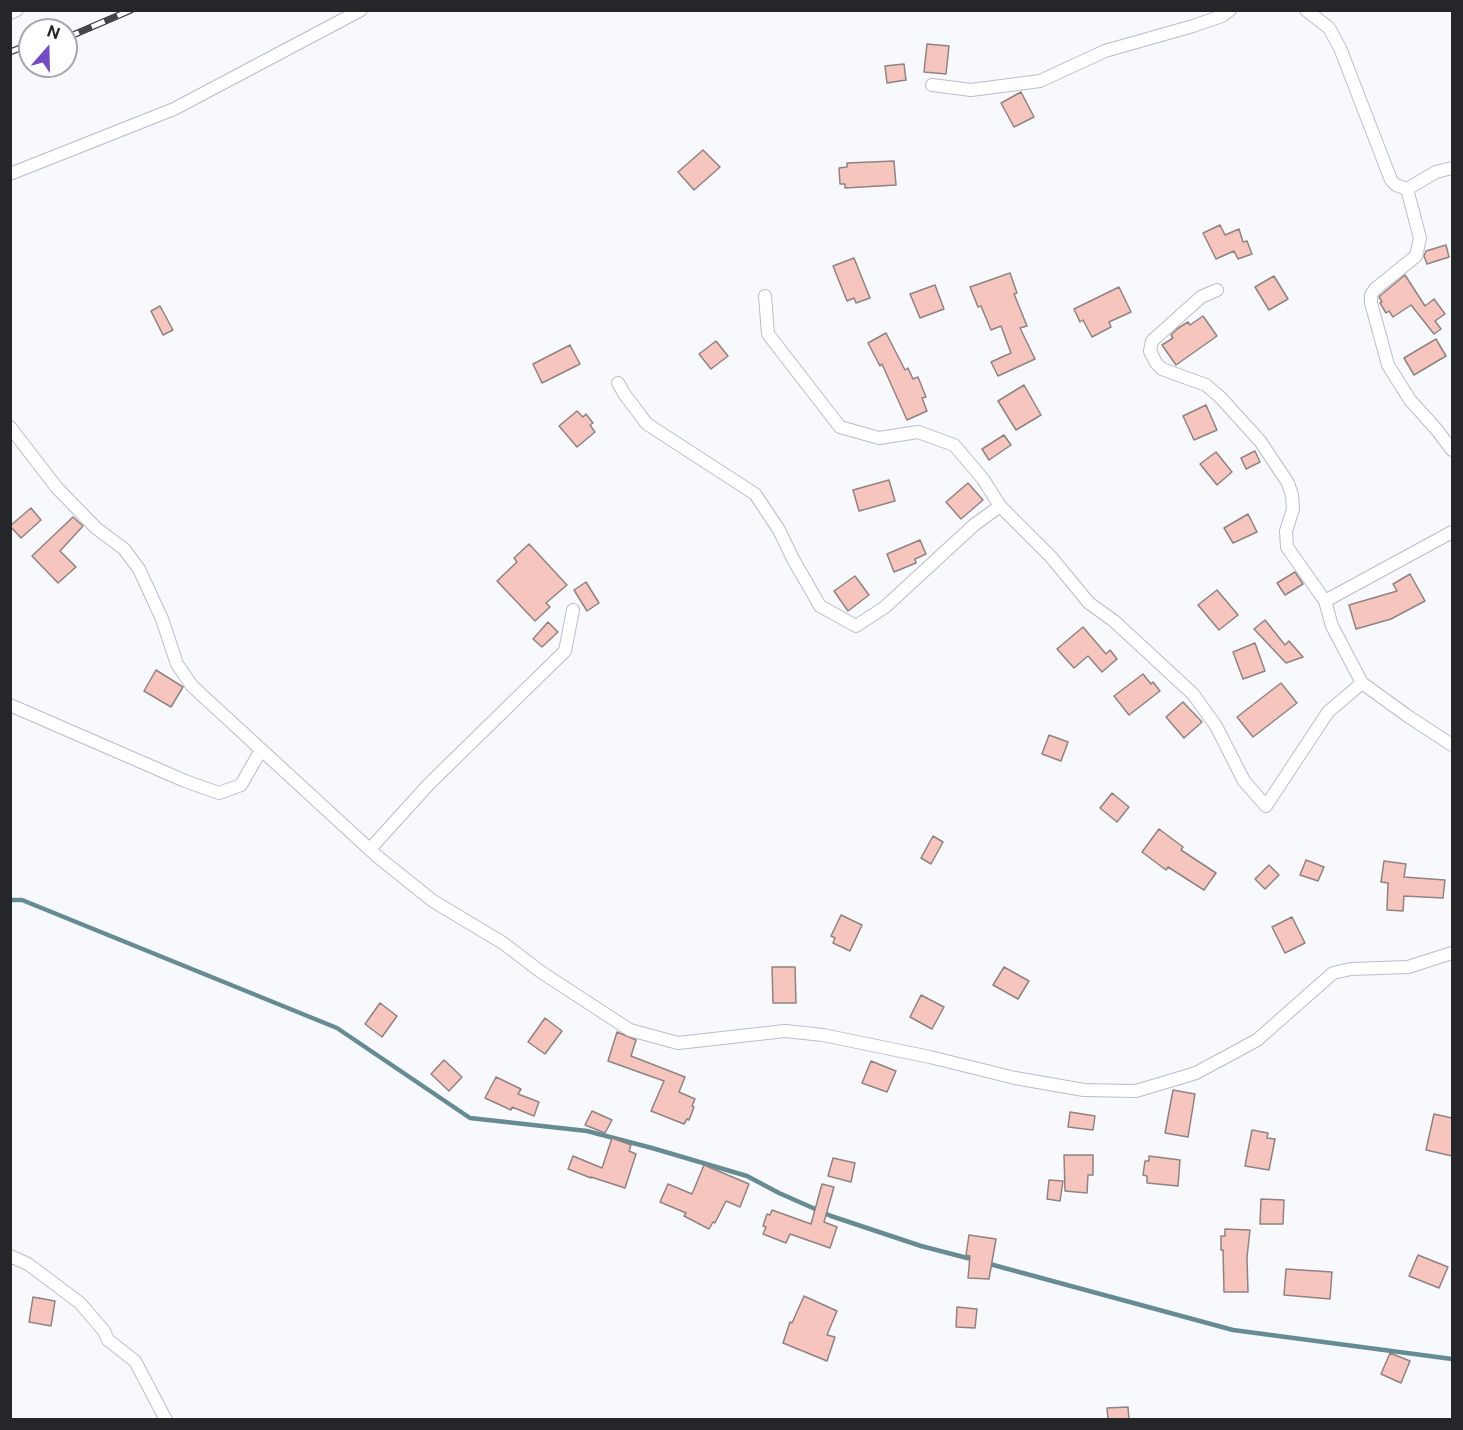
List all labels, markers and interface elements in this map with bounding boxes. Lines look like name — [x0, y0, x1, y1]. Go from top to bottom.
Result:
north arrow — [18, 18, 78, 78]
text: N — [45, 21, 63, 44]

